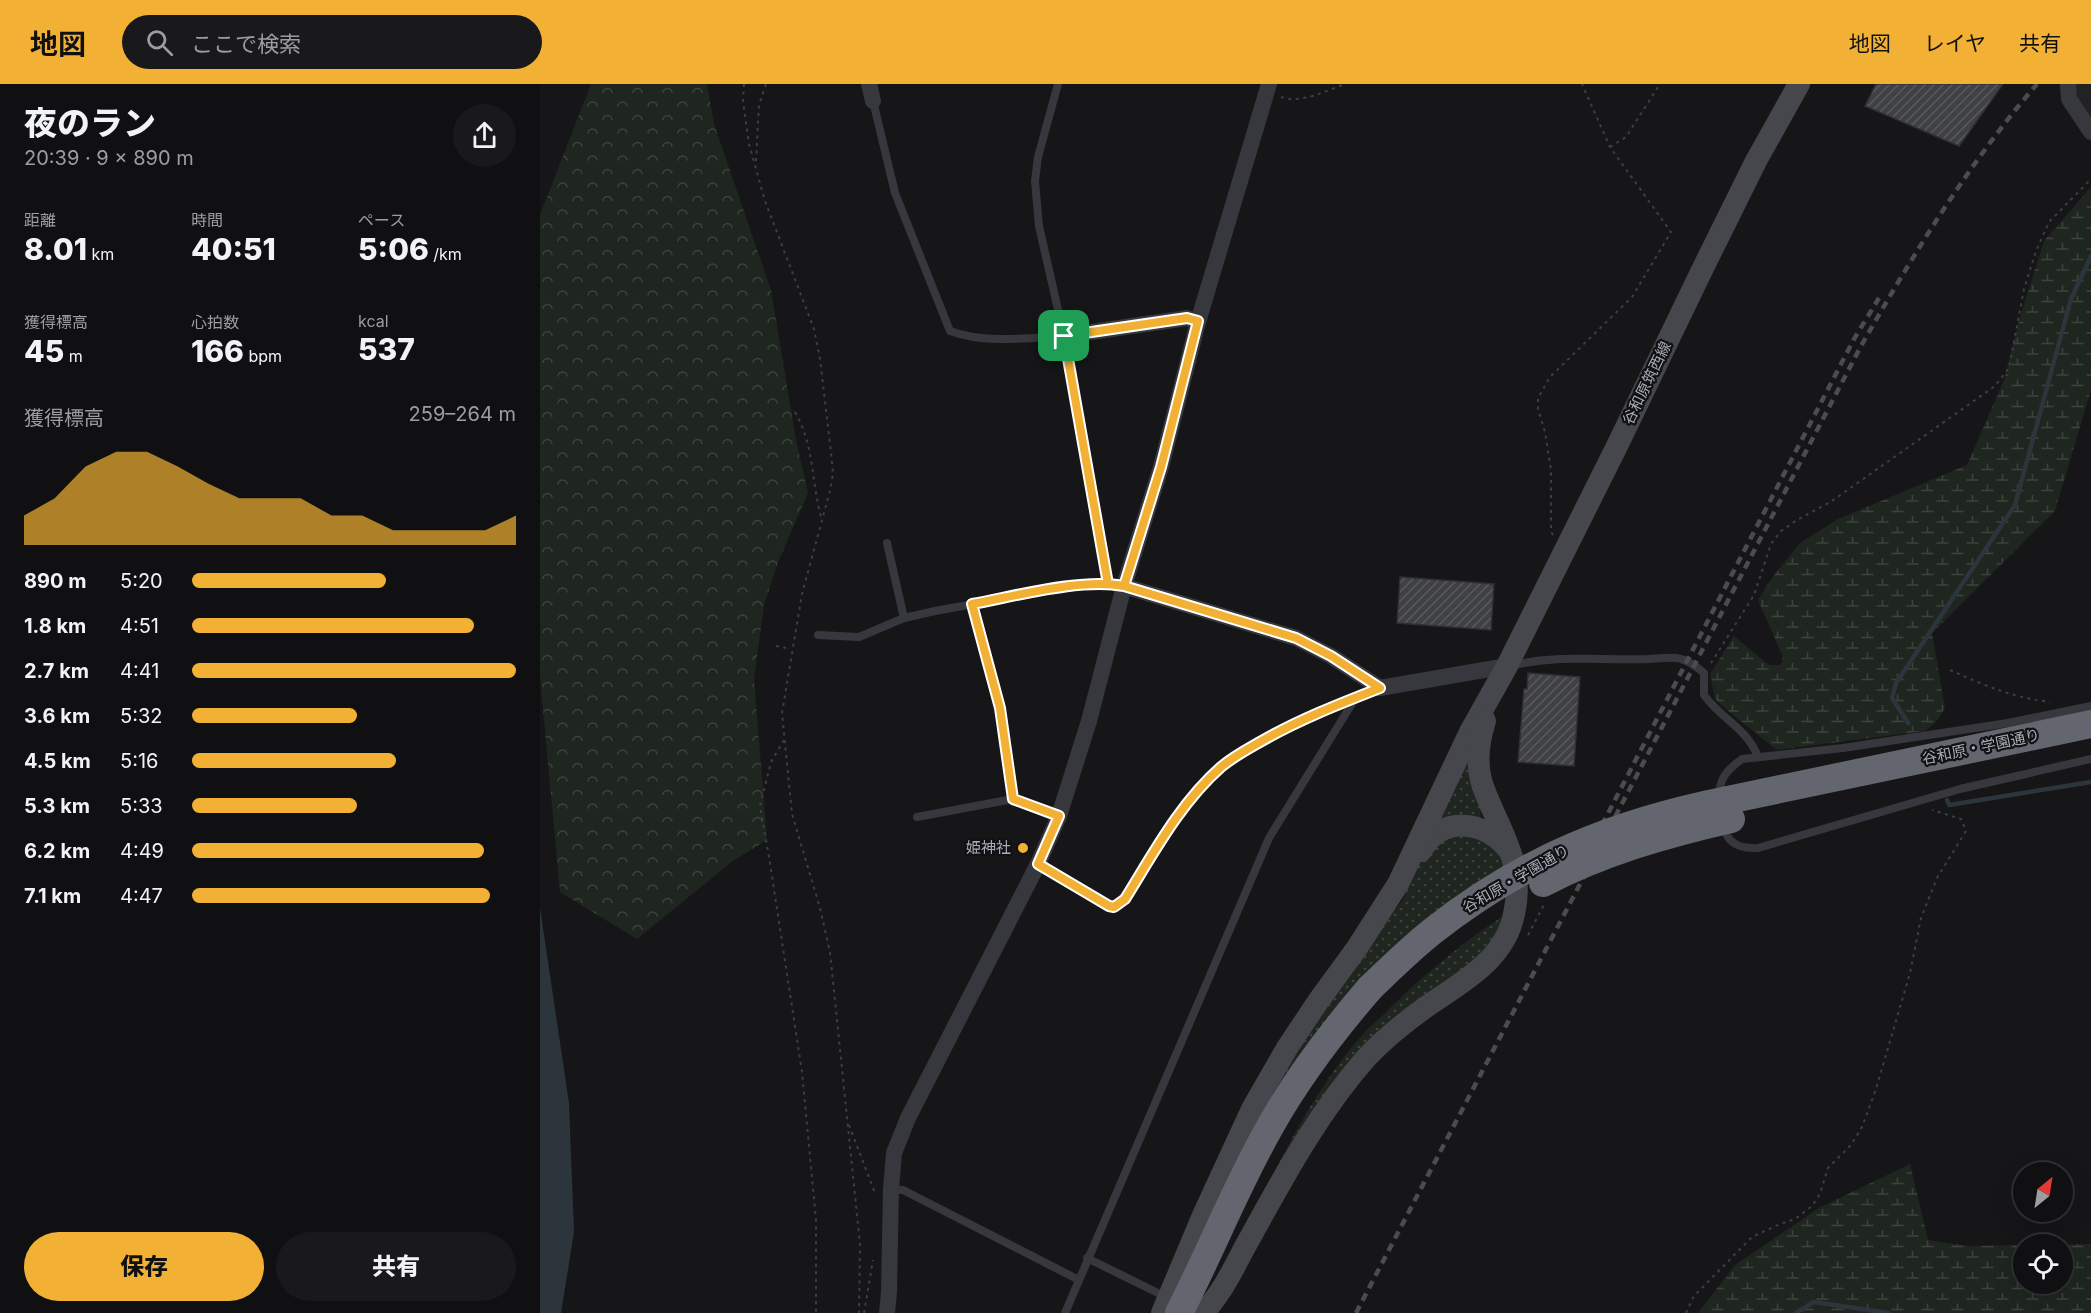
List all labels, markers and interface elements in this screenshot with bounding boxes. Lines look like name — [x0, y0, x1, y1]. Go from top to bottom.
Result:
search box — [122, 15, 542, 69]
icon: search — [143, 26, 176, 59]
text: 地図 — [30, 27, 86, 61]
text: ここで検索 — [191, 31, 301, 57]
text: 地図 — [1849, 31, 1891, 56]
text: レイヤ — [1924, 31, 1986, 56]
text: 共有 — [2019, 31, 2061, 56]
text: 夜のラン — [24, 103, 156, 143]
button: share — [453, 104, 516, 167]
text: 20:39 · 9 × 890 m — [24, 146, 194, 170]
text: 距離 — [24, 210, 56, 230]
text: 時間 — [191, 210, 223, 230]
text: ペース — [358, 210, 405, 230]
text: 8.01 — [24, 231, 87, 267]
text: 40:51 — [191, 231, 276, 267]
text: 5:06 — [358, 231, 429, 267]
text: km — [87, 244, 114, 264]
text: /km — [429, 244, 462, 264]
pin — [1038, 310, 1089, 361]
text: kcal — [358, 311, 389, 331]
text: 獲得標高 — [24, 312, 88, 332]
text: 心拍数 — [191, 312, 239, 332]
icon: arrive — [1047, 319, 1080, 352]
text: 537 — [358, 331, 415, 367]
text: 45 — [24, 333, 64, 369]
text: 166 — [191, 333, 244, 369]
street label: 谷和原筑西線 — [1618, 338, 1675, 427]
text: m — [64, 346, 83, 366]
text: bpm — [244, 346, 282, 366]
text: 259–264 m — [409, 402, 516, 426]
text: 獲得標高 — [24, 406, 104, 430]
text: 890 m — [24, 569, 86, 593]
text: 5:20 — [120, 569, 163, 593]
text: 1.8 km — [24, 614, 86, 638]
text: 4:51 — [120, 614, 159, 638]
text: 2.7 km — [24, 659, 89, 683]
text: 4:41 — [120, 659, 159, 683]
text: 3.6 km — [24, 704, 90, 728]
text: 5:32 — [120, 704, 162, 728]
street label: 谷和原・学園通り — [1920, 725, 2042, 768]
text: 4.5 km — [24, 749, 91, 773]
text: 5:16 — [120, 749, 158, 773]
text: 5.3 km — [24, 794, 90, 818]
text: 5:33 — [120, 794, 163, 818]
place label: 姫神社 — [966, 838, 1011, 857]
text: 6.2 km — [24, 839, 90, 863]
text: 4:49 — [120, 839, 164, 863]
street label: 谷和原・学園通り — [1459, 840, 1572, 917]
marker: 姫神社 — [1016, 841, 1030, 855]
text: 7.1 km — [24, 884, 81, 908]
text: 4:47 — [120, 884, 163, 908]
north arrow — [2013, 1162, 2073, 1222]
map controls — [2013, 1162, 2073, 1294]
button: 保存 — [24, 1232, 264, 1301]
button: 共有 — [276, 1232, 516, 1301]
button: locate — [2013, 1234, 2073, 1294]

